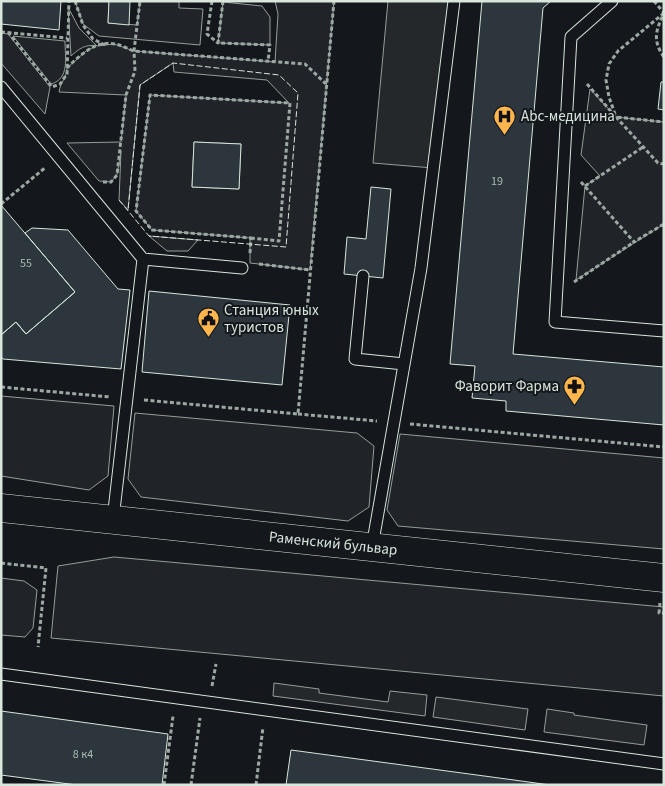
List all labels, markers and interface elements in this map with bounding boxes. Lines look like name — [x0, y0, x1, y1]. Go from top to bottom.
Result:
hospital icon: Abc-медицина — [493, 104, 517, 135]
place label: Abc-медицина — [521, 106, 615, 127]
house number: 19 — [491, 173, 503, 190]
house number: 55 — [20, 255, 32, 272]
place label: Станция юных туристов — [224, 300, 319, 338]
public building icon: Станция юных туристов — [196, 307, 220, 338]
pharmacy icon: Фаворит Фарма — [563, 374, 587, 405]
place label: Фаворит Фарма — [455, 376, 559, 397]
street label: Раменский бульвар — [268, 526, 398, 561]
house number: 8 к4 — [73, 746, 93, 763]

